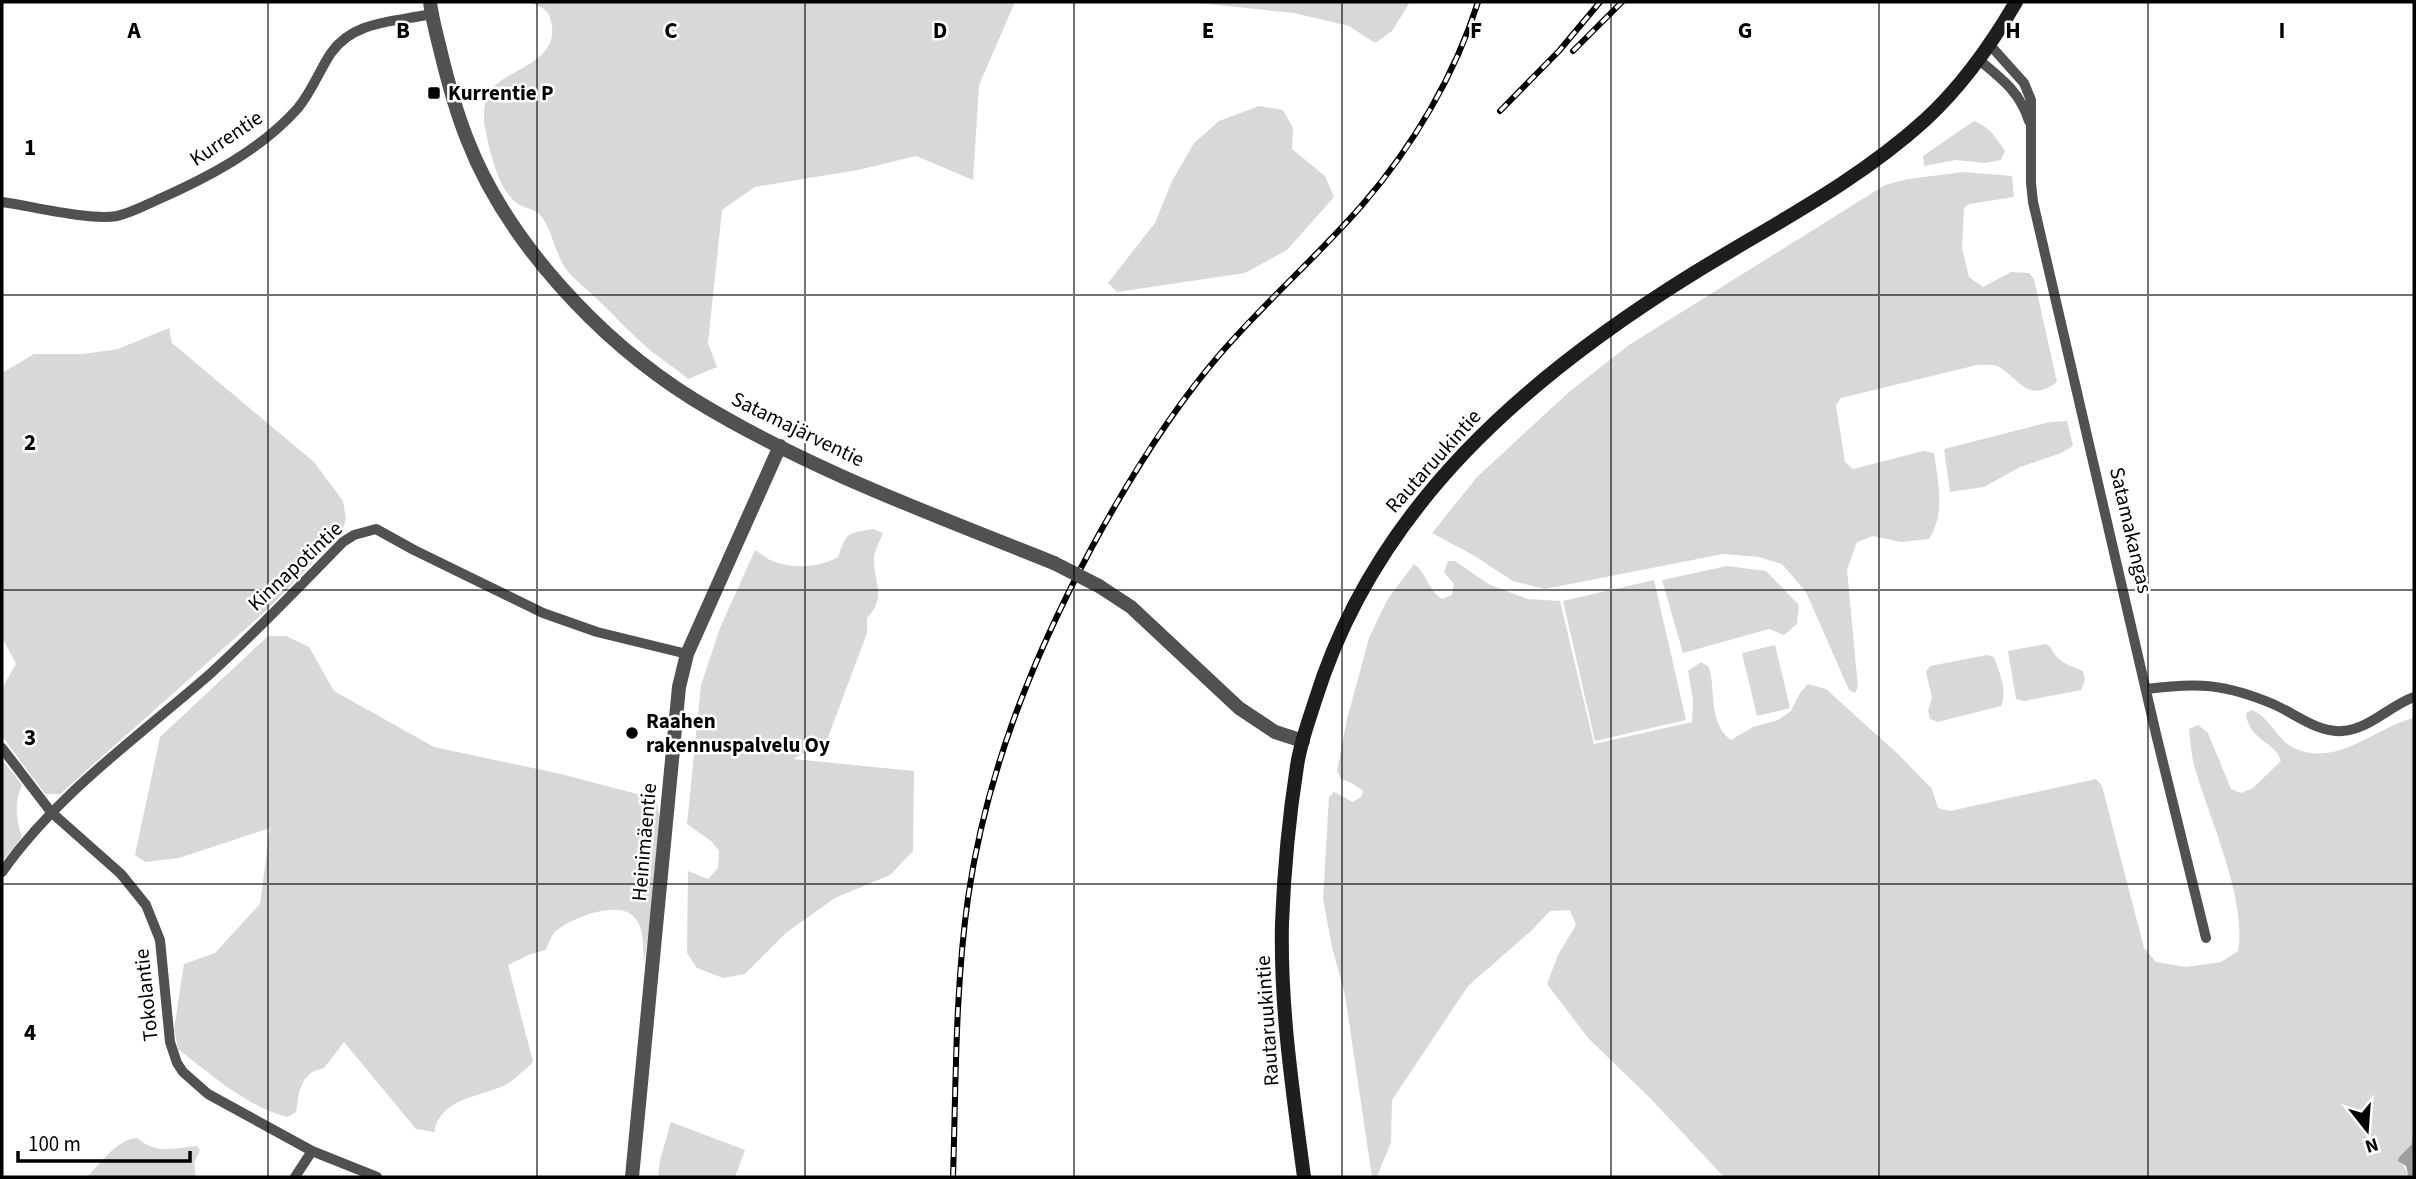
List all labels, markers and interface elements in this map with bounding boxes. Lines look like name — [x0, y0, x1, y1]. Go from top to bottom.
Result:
text: A — [126, 14, 141, 47]
text: B — [396, 14, 410, 47]
text: C — [664, 14, 678, 47]
text: D — [933, 14, 947, 47]
text: E — [1202, 14, 1214, 47]
text: F — [1470, 14, 1482, 47]
text: G — [1738, 14, 1752, 47]
text: H — [2005, 14, 2021, 47]
text: I — [2279, 14, 2285, 47]
place label: Kurrentie P — [448, 78, 553, 108]
marker: Kurrentie P — [426, 85, 442, 101]
street label: Kurrentie — [184, 103, 268, 173]
text: 1 — [24, 131, 36, 164]
street label: Satamajärventie — [726, 384, 870, 474]
street label: Rautaruukintie — [1378, 402, 1488, 520]
text: 2 — [24, 426, 36, 459]
street label: Satamakangas — [2102, 464, 2160, 596]
street label: Kinnapotintie — [241, 514, 349, 618]
place label: Raahen rakennuspalvelu Oy — [646, 706, 830, 760]
text: 3 — [24, 721, 36, 754]
marker: Raahen rakennuspalvelu Oy — [624, 725, 640, 741]
street label: Heinimäentie — [624, 782, 664, 902]
street label: Tokolantie — [126, 947, 166, 1043]
street label: Rautaruukintie — [1247, 955, 1287, 1087]
text: 4 — [24, 1016, 36, 1049]
north arrow — [2332, 1095, 2402, 1165]
scale bar — [18, 1120, 189, 1164]
text: 100 m — [28, 1129, 81, 1159]
text: N — [2362, 1130, 2382, 1160]

